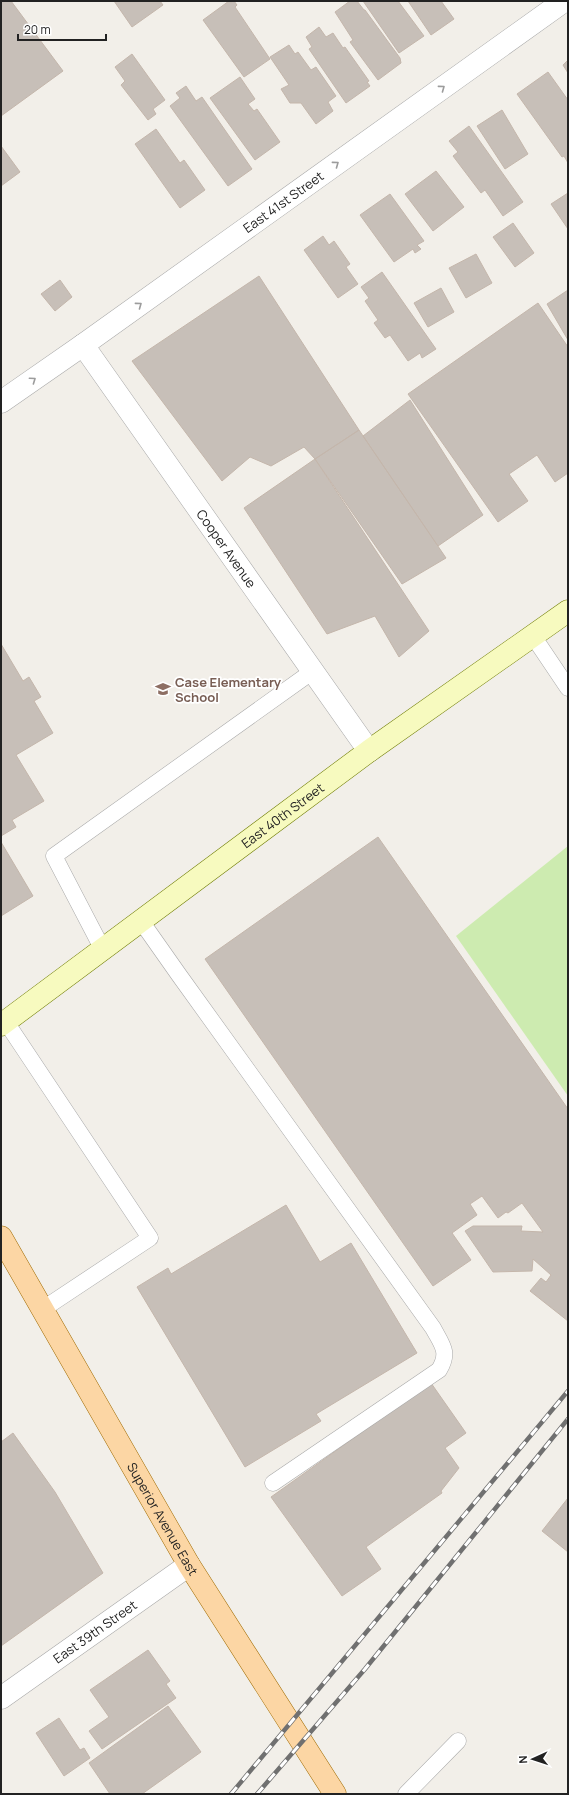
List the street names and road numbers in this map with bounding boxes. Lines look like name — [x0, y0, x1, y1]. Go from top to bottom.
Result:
street label: East 41st Street — [239, 167, 327, 237]
street label: Cooper Avenue — [193, 506, 260, 592]
street label: East 40th Street — [238, 779, 327, 852]
street label: Superior Avenue East — [123, 1459, 202, 1579]
street label: East 39th Street — [50, 1596, 140, 1667]

